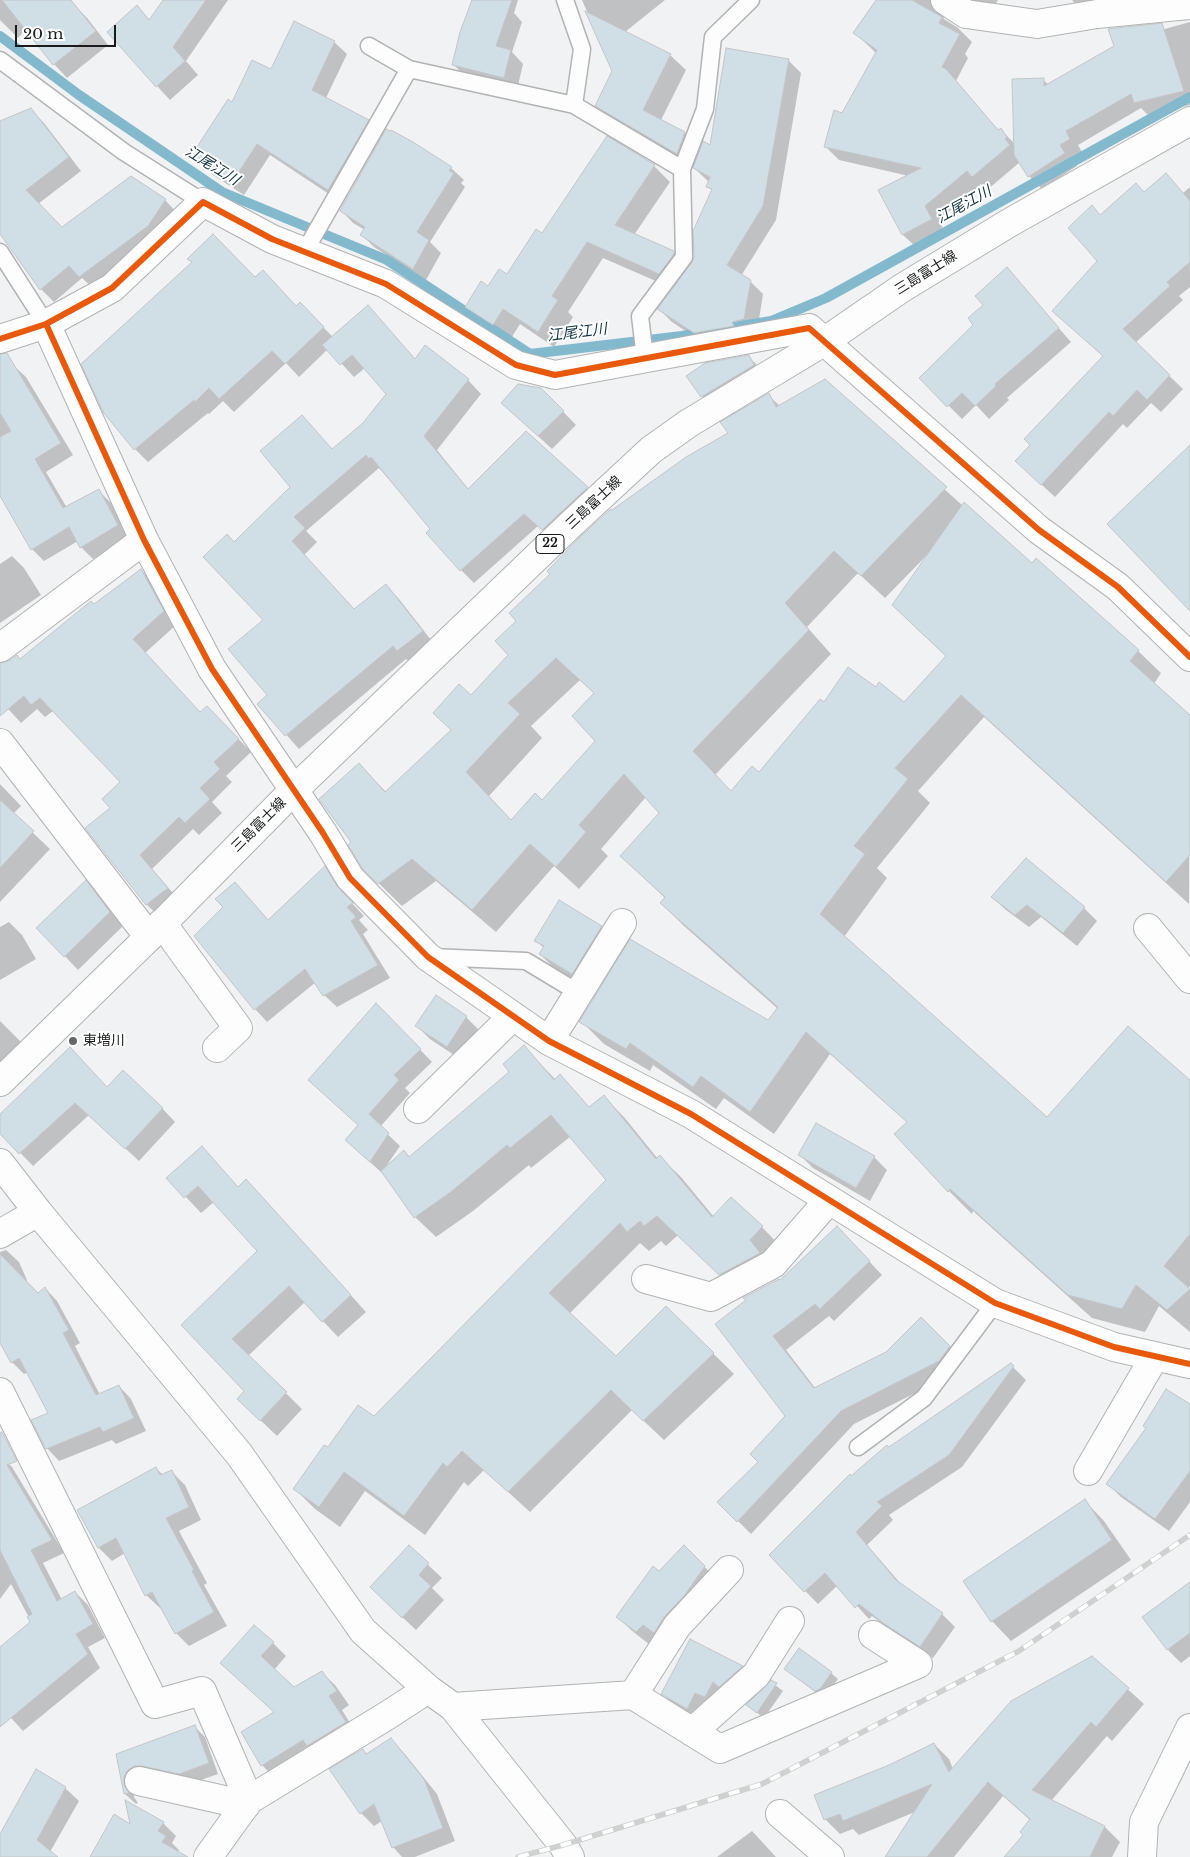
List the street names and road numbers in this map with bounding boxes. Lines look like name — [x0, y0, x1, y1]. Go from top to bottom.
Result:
street label: 三島富士線 — [892, 247, 960, 299]
street label: 三島富士線 — [563, 473, 625, 533]
road number: 22 — [536, 534, 564, 554]
street label: 三島富士線 — [228, 794, 290, 856]

